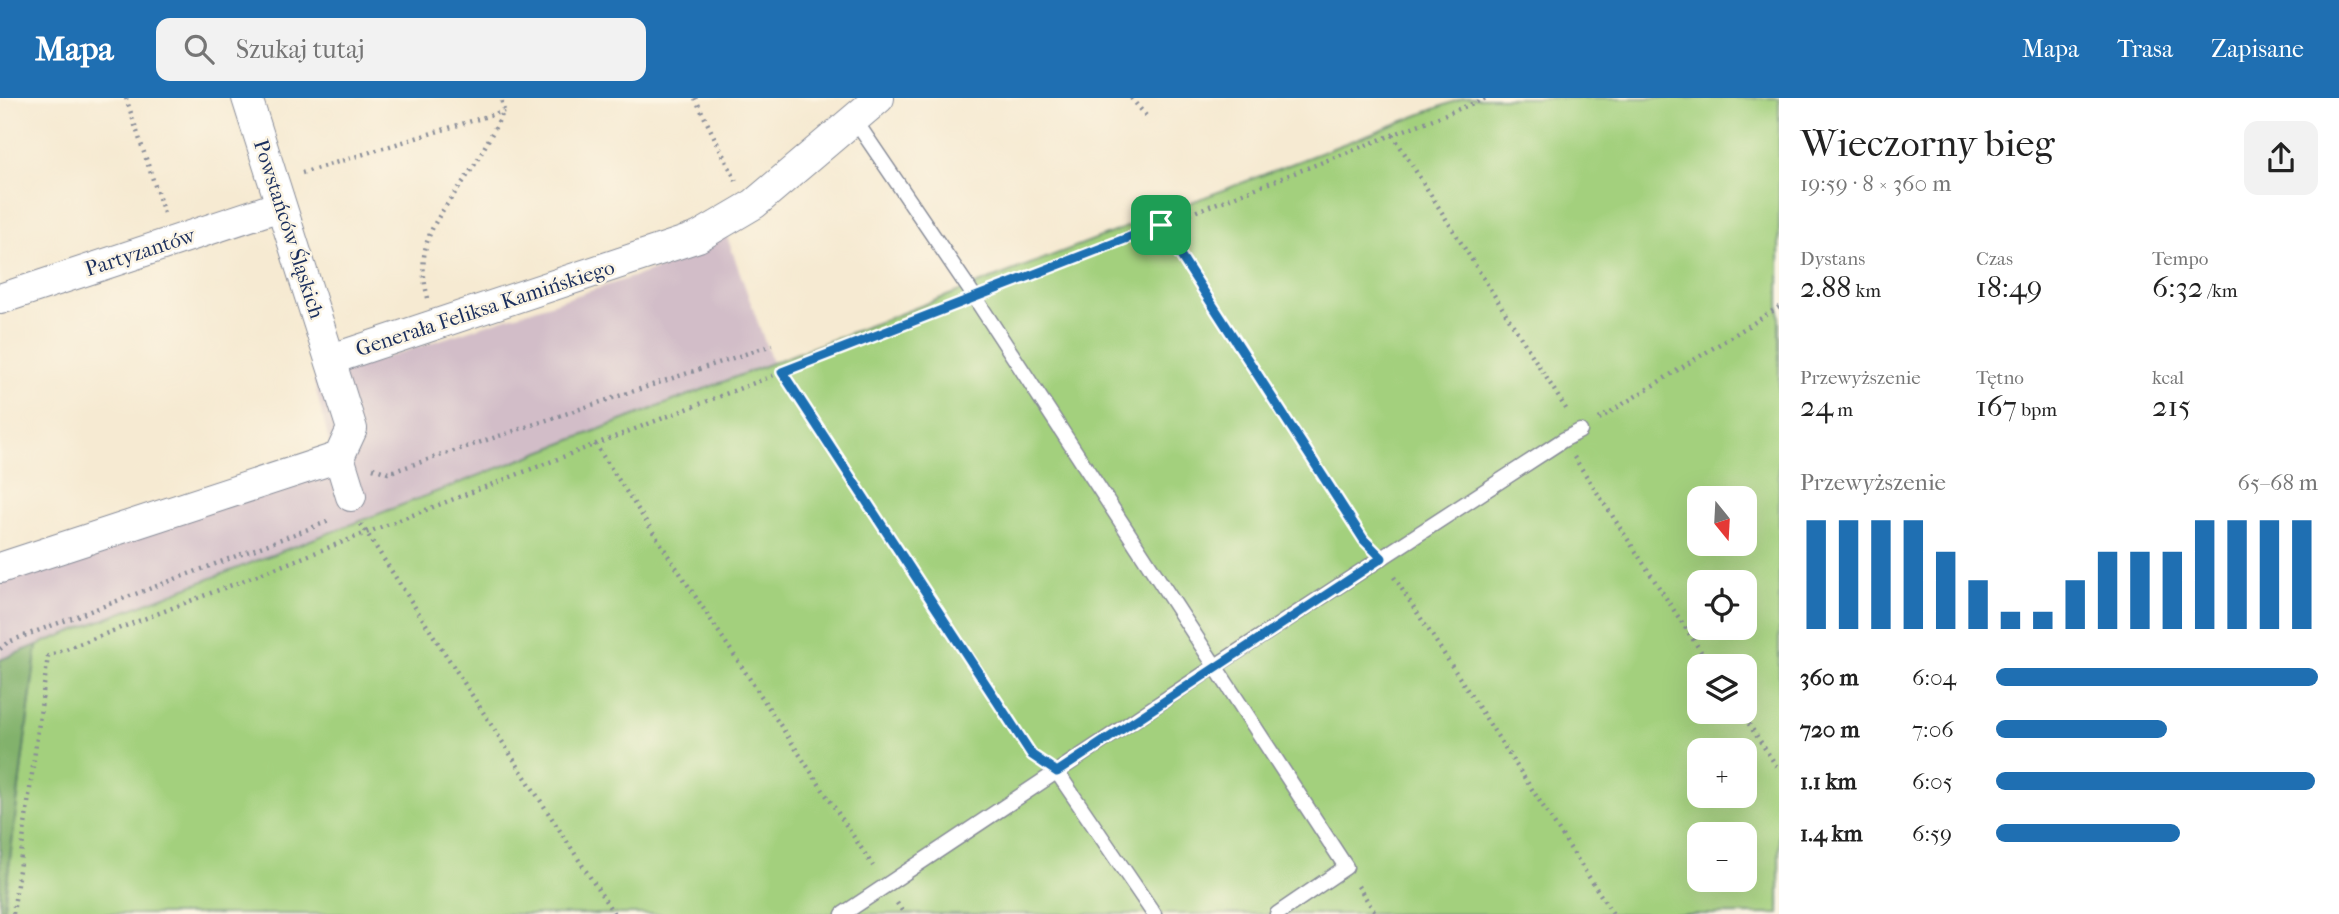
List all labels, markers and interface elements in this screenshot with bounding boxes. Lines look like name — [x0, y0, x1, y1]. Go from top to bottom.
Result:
search box — [156, 18, 646, 81]
text: Mapa — [35, 30, 114, 69]
icon: search — [180, 30, 218, 68]
text: Szukaj tutaj — [236, 34, 365, 65]
text: Mapa — [2022, 35, 2079, 63]
text: Trasa — [2117, 35, 2173, 63]
text: Zapisane — [2211, 35, 2304, 63]
text: Wieczorny bieg — [1800, 121, 2055, 166]
button: share — [2244, 121, 2318, 195]
street label: Powstańców Śląskich — [249, 136, 329, 322]
text: 19:59 · 8 × 360 m — [1800, 170, 1951, 197]
pin — [1131, 195, 1191, 255]
icon: arrive — [1142, 206, 1180, 244]
street label: Partyzantów — [82, 223, 199, 281]
text: Dystans — [1800, 248, 1865, 270]
text: Czas — [1976, 248, 2013, 270]
text: Tempo — [2152, 248, 2208, 270]
street label: Generała Feliksa Kamińskiego — [353, 255, 617, 361]
text: 2.88 — [1800, 270, 1851, 305]
text: 18:49 — [1976, 270, 2043, 305]
text: 6:32 — [2152, 270, 2203, 305]
text: km — [1851, 280, 1881, 302]
text: /km — [2203, 280, 2238, 302]
text: Przewyższenie — [1800, 367, 1921, 389]
text: Tętno — [1976, 367, 2024, 389]
text: kcal — [2152, 367, 2184, 389]
text: 24 — [1800, 389, 1833, 424]
text: 167 — [1976, 389, 2017, 424]
text: 215 — [2152, 389, 2191, 424]
text: m — [1833, 399, 1853, 421]
text: bpm — [2017, 399, 2057, 421]
text: Przewyższenie — [1800, 469, 1946, 496]
text: 65–68 m — [2238, 469, 2318, 496]
north arrow — [1687, 486, 1757, 556]
map controls — [1687, 486, 1757, 892]
button: locate — [1687, 570, 1757, 640]
button: layers — [1687, 654, 1757, 724]
text: 360 m — [1800, 664, 1859, 691]
text: 6:04 — [1912, 664, 1956, 691]
text: 720 m — [1800, 716, 1860, 743]
text: 7:06 — [1912, 716, 1954, 743]
button: + — [1687, 738, 1757, 808]
text: 1.1 km — [1800, 768, 1857, 795]
text: 6:05 — [1912, 768, 1953, 795]
text: 1.4 km — [1800, 820, 1863, 847]
text: 6:59 — [1912, 820, 1952, 847]
button: − — [1687, 822, 1757, 892]

